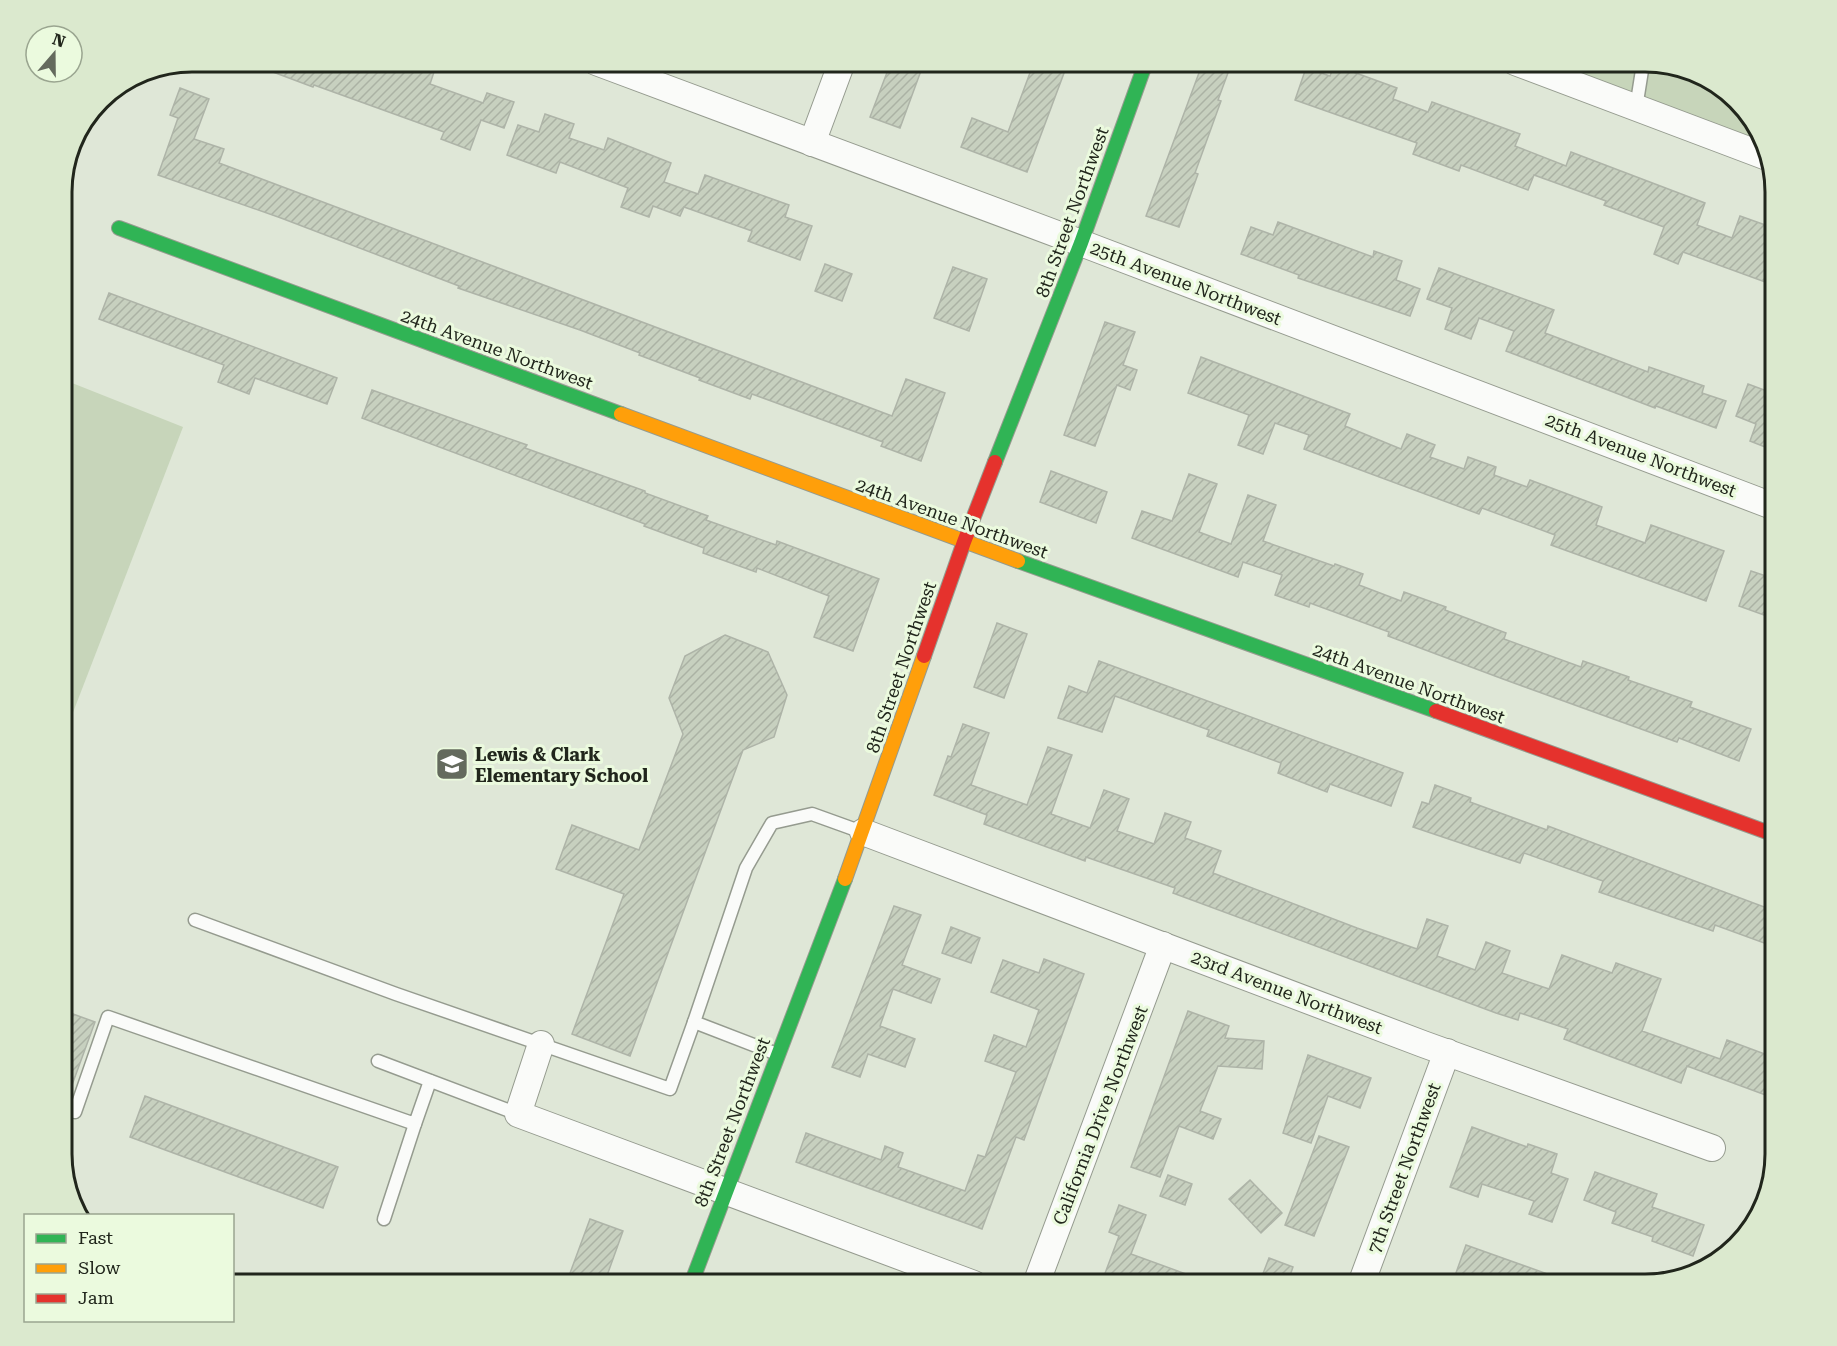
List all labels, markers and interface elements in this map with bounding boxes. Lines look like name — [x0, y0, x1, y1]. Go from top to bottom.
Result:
north arrow — [24, 24, 84, 84]
text: N — [50, 29, 68, 51]
street label: 8th Street Northwest — [1031, 124, 1113, 300]
street label: 25th Avenue Northwest — [1088, 237, 1285, 329]
street label: 24th Avenue Northwest — [398, 304, 596, 394]
street label: 25th Avenue Northwest — [1543, 409, 1740, 501]
street label: 24th Avenue Northwest — [853, 473, 1051, 563]
street label: 8th Street Northwest — [862, 578, 940, 755]
street label: 24th Avenue Northwest — [1310, 638, 1508, 728]
place label: Lewis & Clark Elementary School — [475, 744, 648, 786]
school or university icon: Lewis & Clark Elementary School — [434, 746, 470, 782]
street label: 23rd Avenue Northwest — [1188, 946, 1386, 1038]
street label: California Drive Northwest — [1048, 1002, 1152, 1228]
street label: 8th Street Northwest — [690, 1034, 774, 1210]
street label: 7th Street Northwest — [1363, 1080, 1445, 1256]
legend — [24, 1214, 234, 1322]
text: Fast — [78, 1227, 113, 1248]
text: Slow — [78, 1257, 120, 1278]
text: Jam — [78, 1287, 114, 1308]

